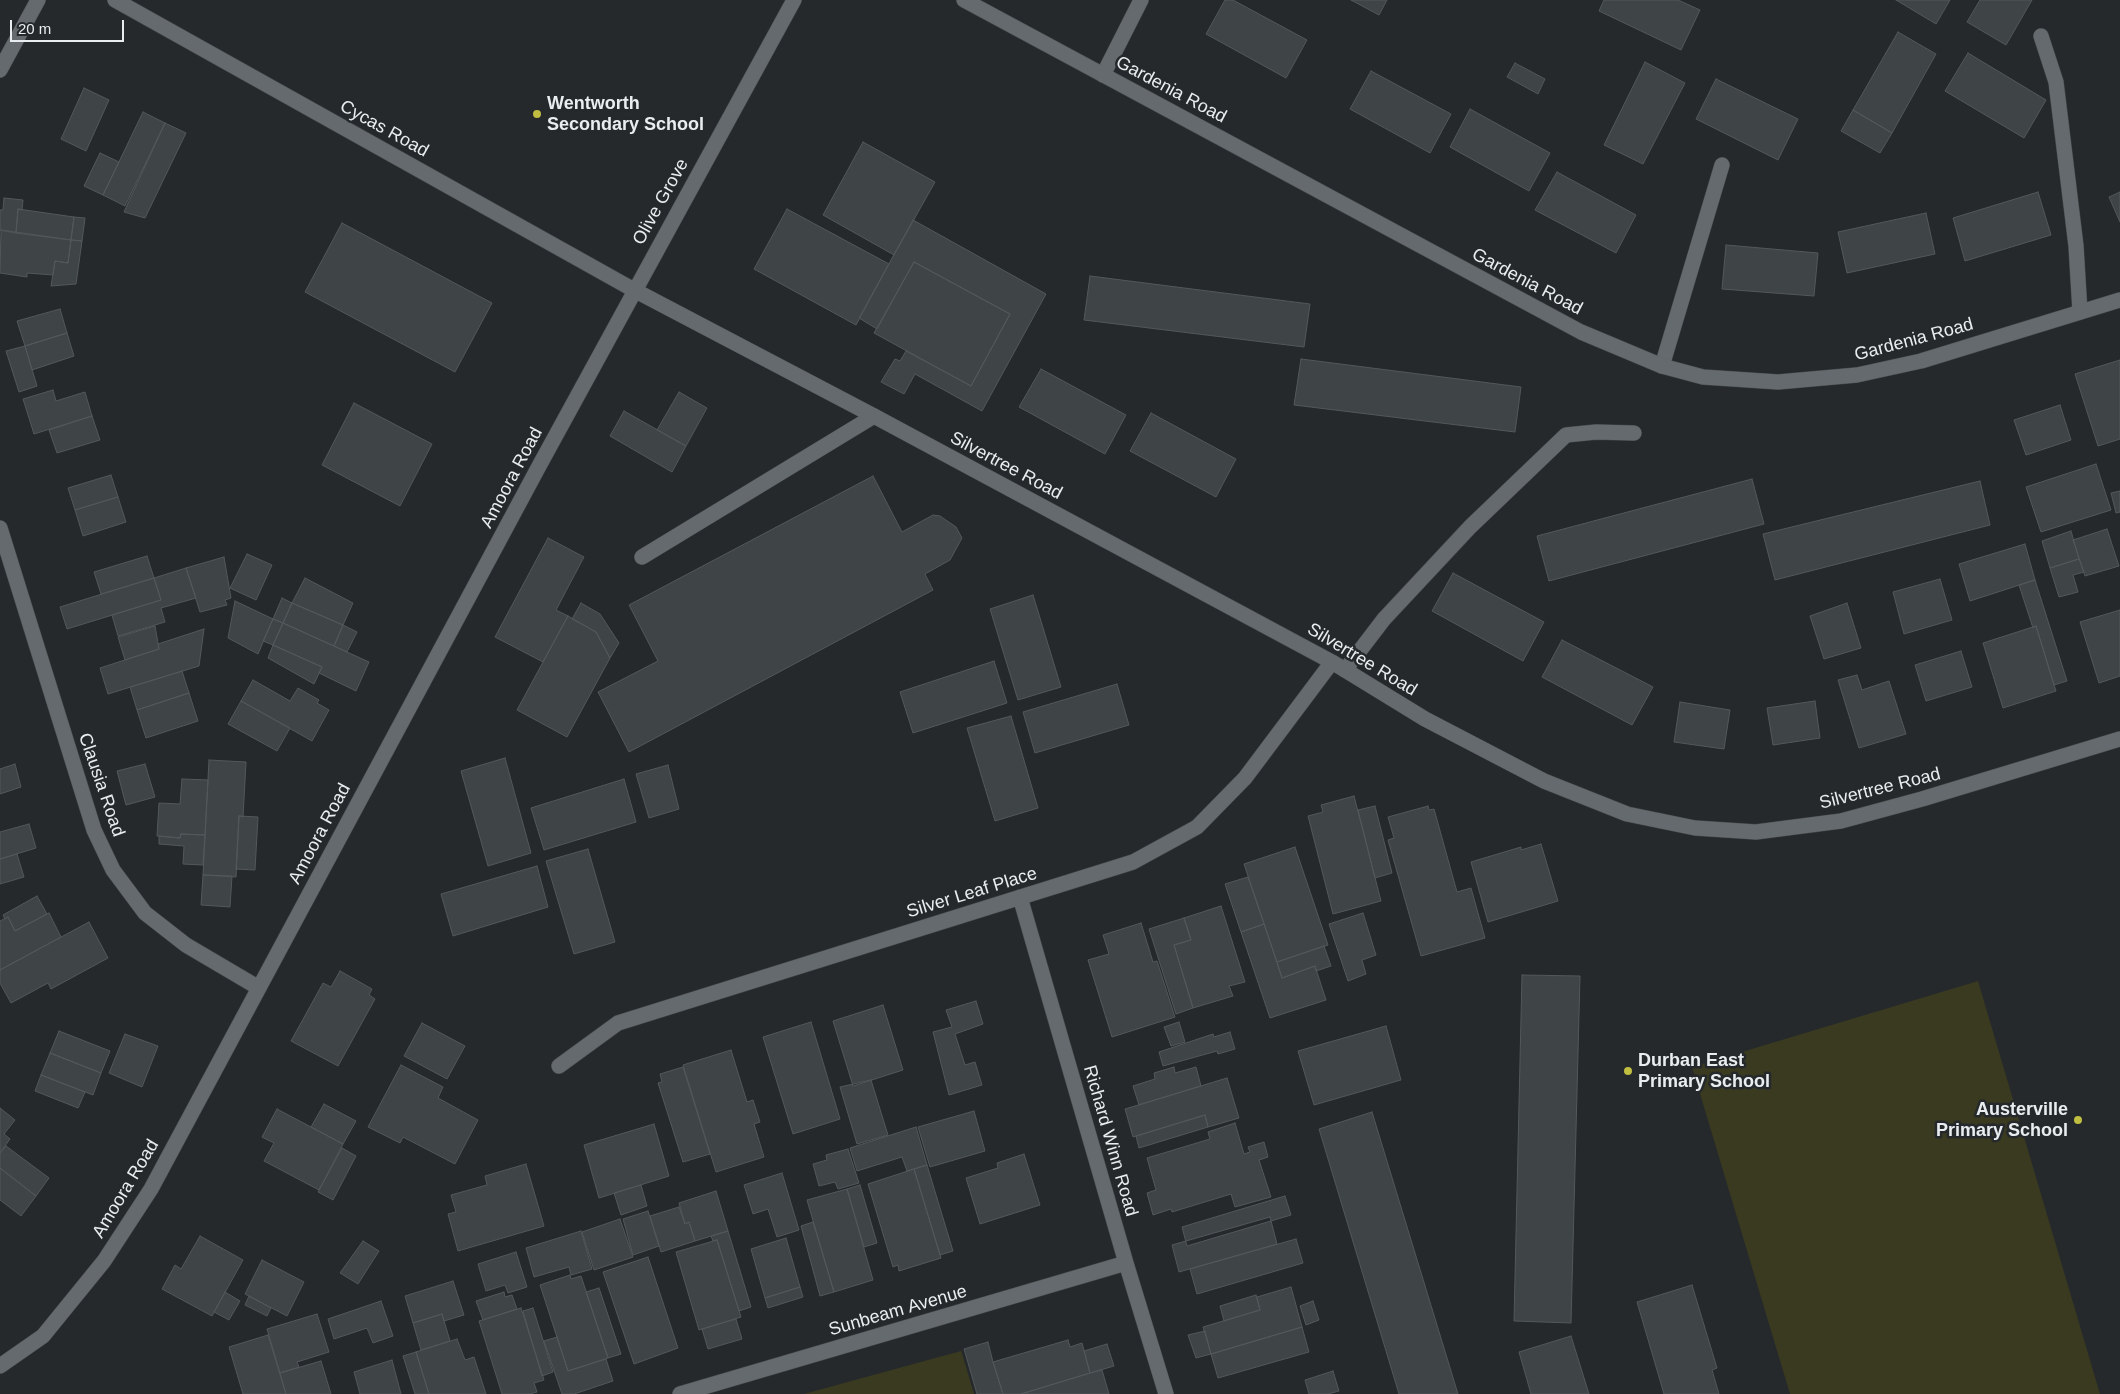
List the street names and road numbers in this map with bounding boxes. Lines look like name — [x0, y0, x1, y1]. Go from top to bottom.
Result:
street label: Gardenia Road — [1112, 52, 1230, 128]
street label: Cycas Road — [336, 96, 432, 162]
street label: Olive Grove — [629, 155, 693, 249]
street label: Gardenia Road — [1468, 244, 1586, 320]
street label: Gardenia Road — [1852, 314, 1976, 366]
street label: Amoora Road — [476, 424, 548, 532]
street label: Silvertree Road — [946, 427, 1066, 505]
street label: Silvertree Road — [1303, 619, 1421, 701]
street label: Clausia Road — [73, 730, 129, 840]
street label: Silvertree Road — [1817, 764, 1943, 814]
street label: Amoora Road — [284, 780, 356, 888]
street label: Silver Leaf Place — [904, 863, 1040, 923]
street label: Richard Winn Road — [1078, 1063, 1142, 1219]
street label: Amoora Road — [88, 1136, 164, 1242]
street label: Sunbeam Avenue — [826, 1281, 970, 1341]

